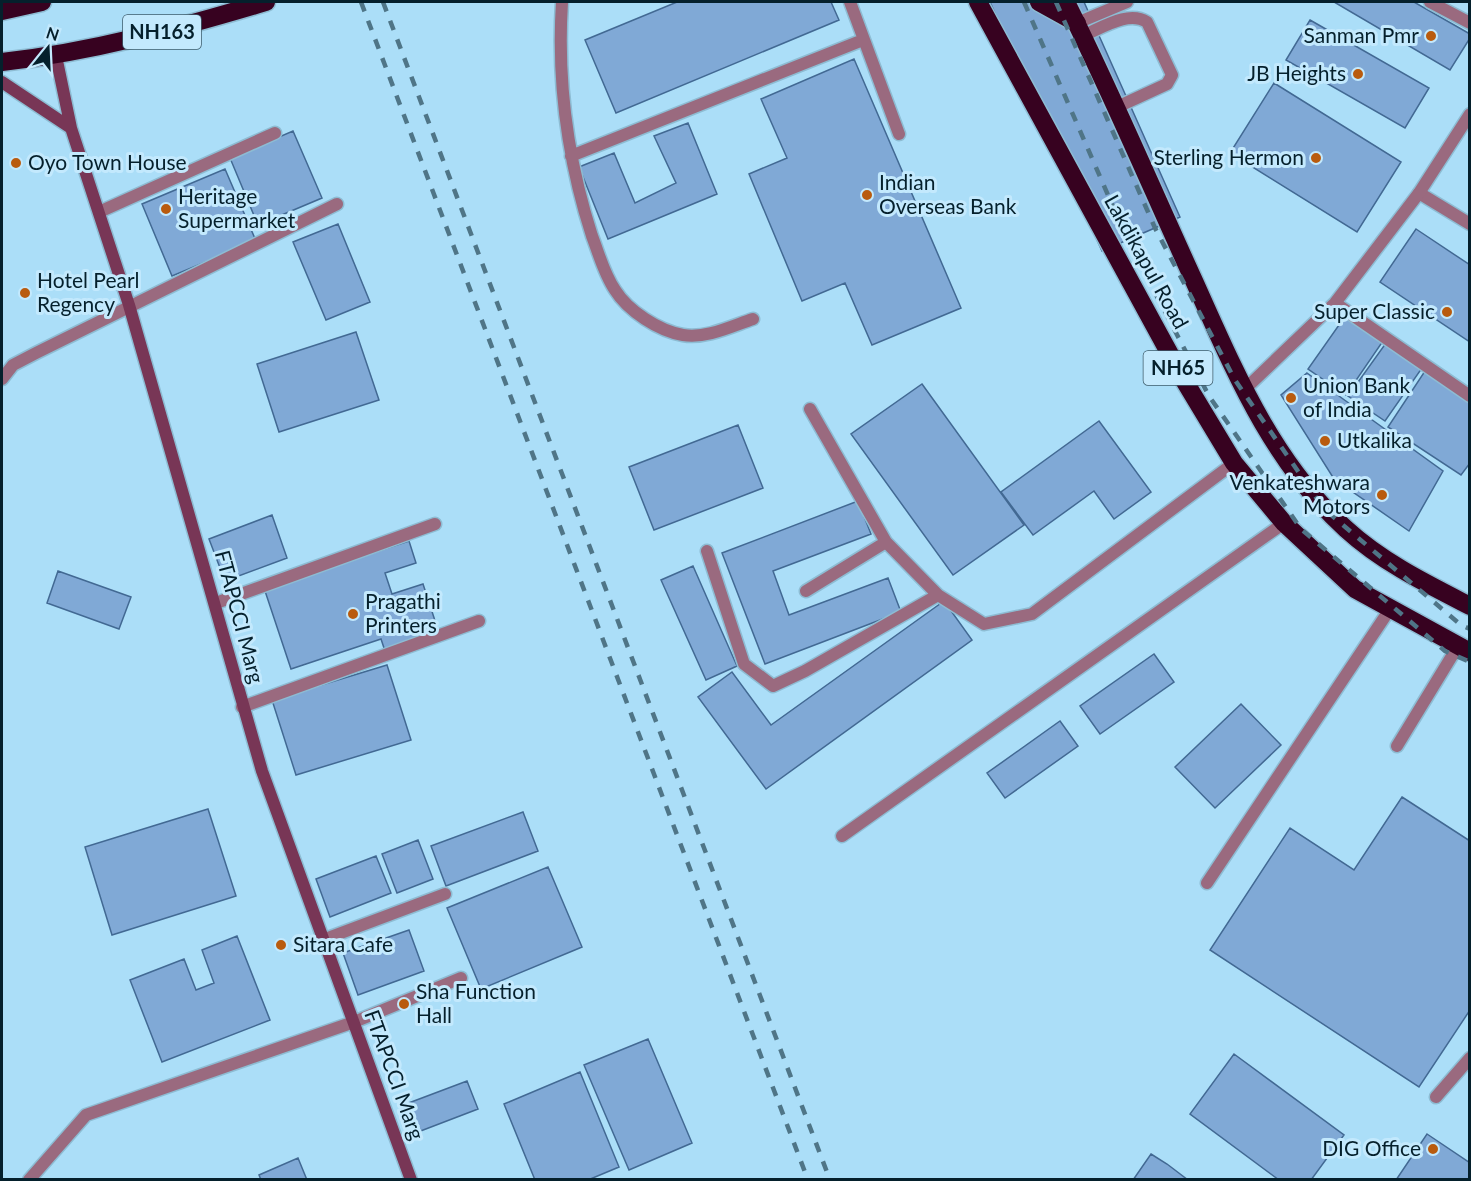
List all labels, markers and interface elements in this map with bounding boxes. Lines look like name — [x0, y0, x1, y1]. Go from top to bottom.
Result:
road number: NH163 — [123, 15, 201, 49]
north arrow — [18, 18, 78, 78]
text: N — [44, 22, 62, 44]
place label: Sanman Pmr — [1303, 22, 1419, 47]
marker: Sanman Pmr — [1424, 29, 1438, 43]
place label: JB Heights — [1247, 60, 1346, 85]
marker: JB Heights — [1351, 67, 1365, 81]
place label: Sterling Hermon — [1154, 144, 1304, 169]
place label: Oyo Town House — [28, 149, 187, 174]
marker: Sterling Hermon — [1309, 151, 1323, 165]
marker: Oyo Town House — [9, 156, 23, 170]
place label: Indian Overseas Bank — [879, 169, 1017, 218]
place label: Heritage Supermarket — [178, 183, 296, 232]
marker: Indian Overseas Bank — [860, 188, 874, 202]
street label: Lakdikapul Road — [1100, 190, 1195, 333]
marker: Heritage Supermarket — [159, 202, 173, 216]
place label: Hotel Pearl Regency — [37, 267, 140, 316]
marker: Hotel Pearl Regency — [18, 286, 32, 300]
place label: Super Classic — [1314, 298, 1435, 323]
marker: Super Classic — [1440, 305, 1454, 319]
road number: NH65 — [1144, 351, 1212, 385]
place label: Union Bank of India — [1303, 372, 1410, 421]
marker: Union Bank of India — [1284, 391, 1298, 405]
place label: Utkalika — [1337, 427, 1412, 452]
marker: Utkalika — [1318, 434, 1332, 448]
place label: Venkateshwara Motors — [1230, 469, 1370, 518]
marker: Venkateshwara Motors — [1375, 488, 1389, 502]
street label: FTAPCCI Marg — [211, 547, 270, 686]
place label: Pragathi Printers — [365, 588, 441, 637]
marker: Pragathi Printers — [346, 607, 360, 621]
place label: Sitara Cafe — [293, 931, 393, 956]
marker: Sitara Cafe — [274, 938, 288, 952]
place label: Sha Function Hall — [416, 978, 536, 1027]
marker: Sha Function Hall — [397, 997, 411, 1011]
street label: FTAPCCI Marg — [360, 1006, 431, 1143]
place label: DIG Office — [1322, 1135, 1421, 1160]
marker: DIG Office — [1426, 1142, 1440, 1156]

